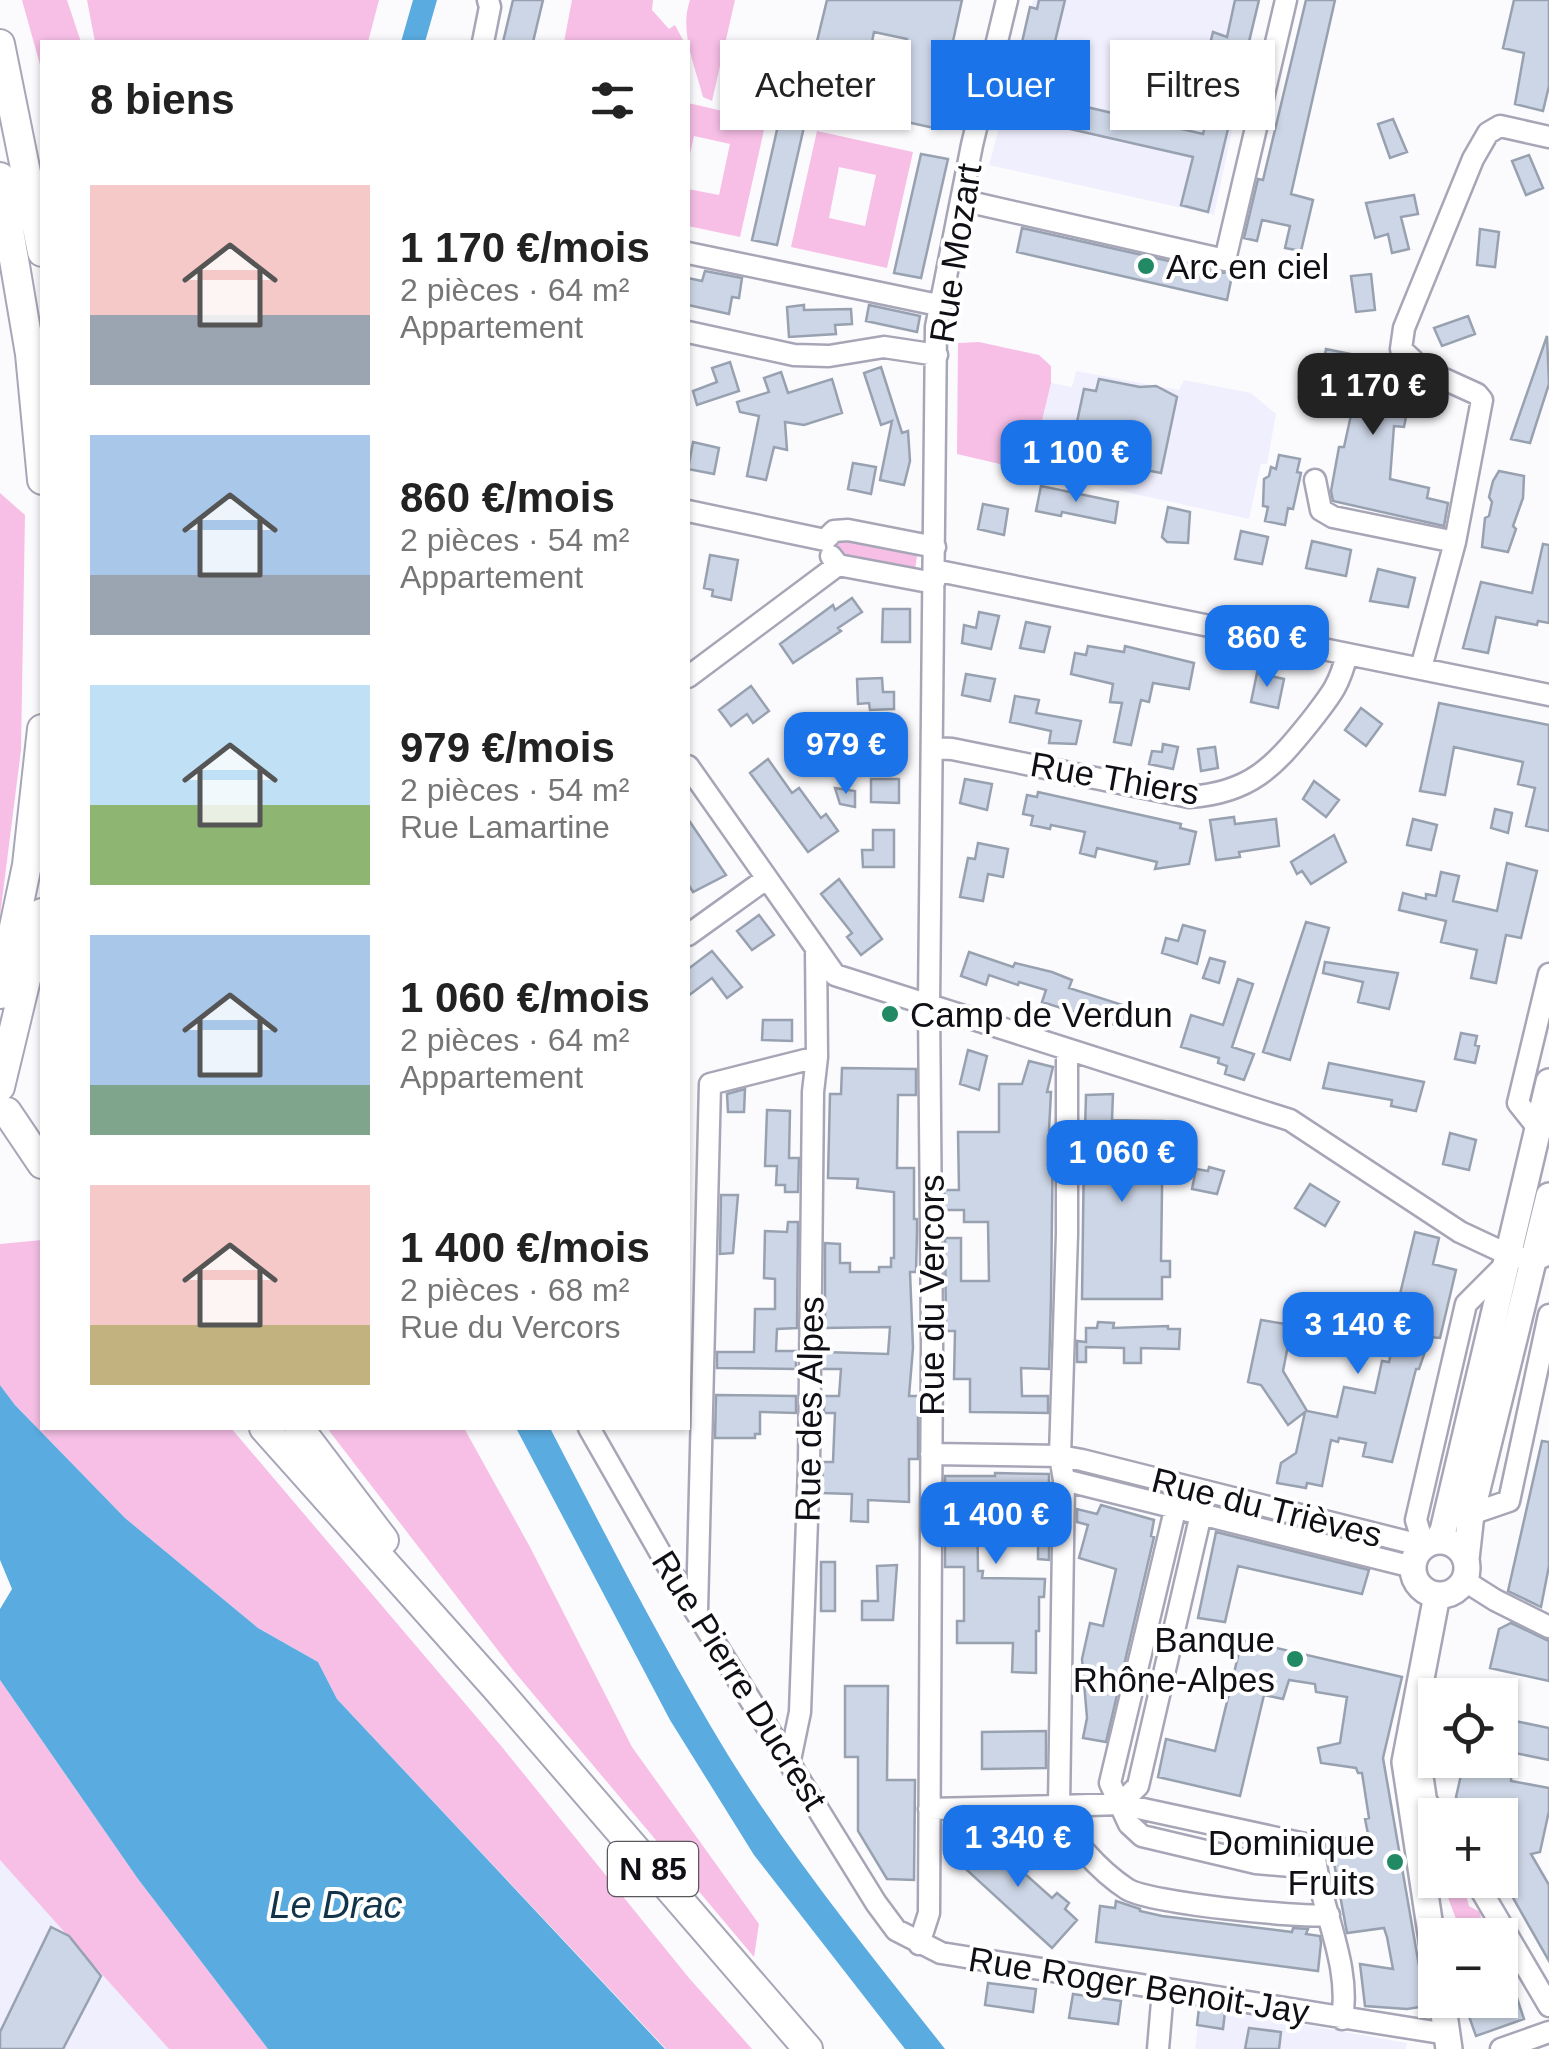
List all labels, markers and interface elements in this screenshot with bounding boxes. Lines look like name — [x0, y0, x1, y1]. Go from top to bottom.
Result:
chip: Acheter — [720, 40, 911, 130]
chip: Louer — [931, 40, 1090, 130]
chip: Filtres — [1110, 40, 1275, 130]
icon: filters — [585, 73, 640, 128]
text: 8 biens — [90, 76, 235, 123]
street label: Rue Mozart — [922, 160, 988, 345]
text: 1 170 €/mois — [400, 224, 650, 271]
icon: home — [170, 225, 290, 345]
place label: Arc en ciel — [1166, 247, 1329, 286]
marker: Arc en ciel — [1135, 255, 1157, 277]
text: 2 pièces · 64 m² — [400, 272, 629, 308]
text: Appartement — [400, 309, 583, 345]
pin: 1 170 € — [1281, 353, 1465, 438]
text: 1 170 € — [1320, 367, 1426, 403]
pin: 1 100 € — [984, 420, 1168, 505]
text: 1 100 € — [1023, 434, 1129, 470]
text: 860 €/mois — [400, 474, 615, 521]
icon: home — [170, 475, 290, 595]
text: 2 pièces · 54 m² — [400, 522, 629, 558]
text: Appartement — [400, 559, 583, 595]
pin: 860 € — [1197, 605, 1337, 690]
text: 860 € — [1227, 619, 1307, 655]
pin: 979 € — [776, 712, 916, 797]
text: 979 €/mois — [400, 724, 615, 771]
icon: home — [170, 725, 290, 845]
text: 979 € — [806, 726, 886, 762]
street label: Rue Thiers — [1028, 744, 1202, 812]
text: 2 pièces · 54 m² — [400, 772, 629, 808]
text: Rue Lamartine — [400, 809, 610, 845]
text: 1 060 €/mois — [400, 974, 650, 1021]
icon: home — [170, 975, 290, 1095]
place label: Camp de Verdun — [910, 995, 1173, 1034]
marker: Camp de Verdun — [879, 1003, 901, 1025]
text: 2 pièces · 64 m² — [400, 1022, 629, 1058]
text: Appartement — [400, 1059, 583, 1095]
pin: 1 060 € — [1030, 1120, 1214, 1205]
text: 1 060 € — [1069, 1134, 1175, 1170]
street label: Rue du Vercors — [912, 1174, 951, 1416]
text: 1 400 €/mois — [400, 1224, 650, 1271]
icon: home — [170, 1225, 290, 1345]
text: 2 pièces · 68 m² — [400, 1272, 629, 1308]
pin: 3 140 € — [1266, 1292, 1450, 1377]
street label: Rue des Alpes — [788, 1296, 830, 1522]
text: 3 140 € — [1305, 1306, 1411, 1342]
text: Rue du Vercors — [400, 1309, 621, 1345]
street label: Rue du Trièves — [1148, 1460, 1386, 1554]
pin: 1 400 € — [904, 1482, 1088, 1567]
text: 1 400 € — [943, 1496, 1049, 1532]
street label: Rue Pierre Ducrest — [645, 1543, 836, 1817]
place label: Banque Rhône-Alpes — [1073, 1620, 1275, 1699]
marker: Banque Rhône-Alpes — [1284, 1648, 1306, 1670]
map controls — [1418, 1678, 1518, 2018]
button: locate — [1418, 1678, 1518, 1778]
button: + — [1418, 1798, 1518, 1898]
pin: 1 340 € — [926, 1805, 1110, 1890]
text: 1 340 € — [965, 1819, 1071, 1855]
place label: Dominique Fruits — [1208, 1823, 1375, 1902]
road number: N 85 — [608, 1842, 698, 1896]
marker: Dominique Fruits — [1384, 1851, 1406, 1873]
water label: Le Drac — [269, 1884, 403, 1926]
button: − — [1418, 1918, 1518, 2018]
street label: Rue Roger Benoit-Jay — [966, 1939, 1313, 2031]

